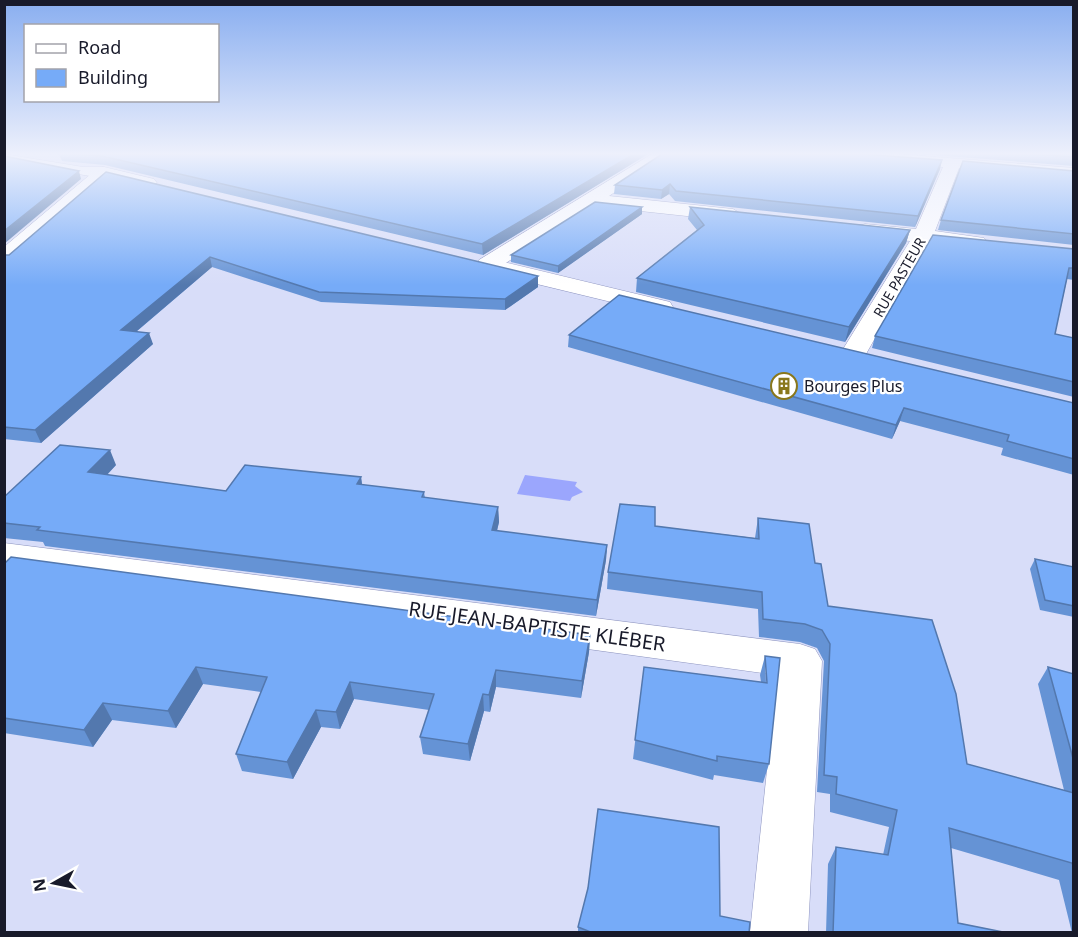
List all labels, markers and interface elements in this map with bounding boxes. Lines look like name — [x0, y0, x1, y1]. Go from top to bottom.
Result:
legend — [24, 24, 219, 102]
text: Road — [78, 35, 121, 59]
text: Building — [78, 65, 148, 89]
street label: RUE PASTEUR — [868, 233, 930, 320]
building icon: Bourges Plus — [769, 371, 799, 401]
place label: Bourges Plus — [804, 375, 902, 397]
street label: RUE JEAN-BAPTISTE KLÉBER — [407, 595, 668, 657]
north arrow — [24, 853, 84, 913]
text: N — [27, 877, 51, 893]

